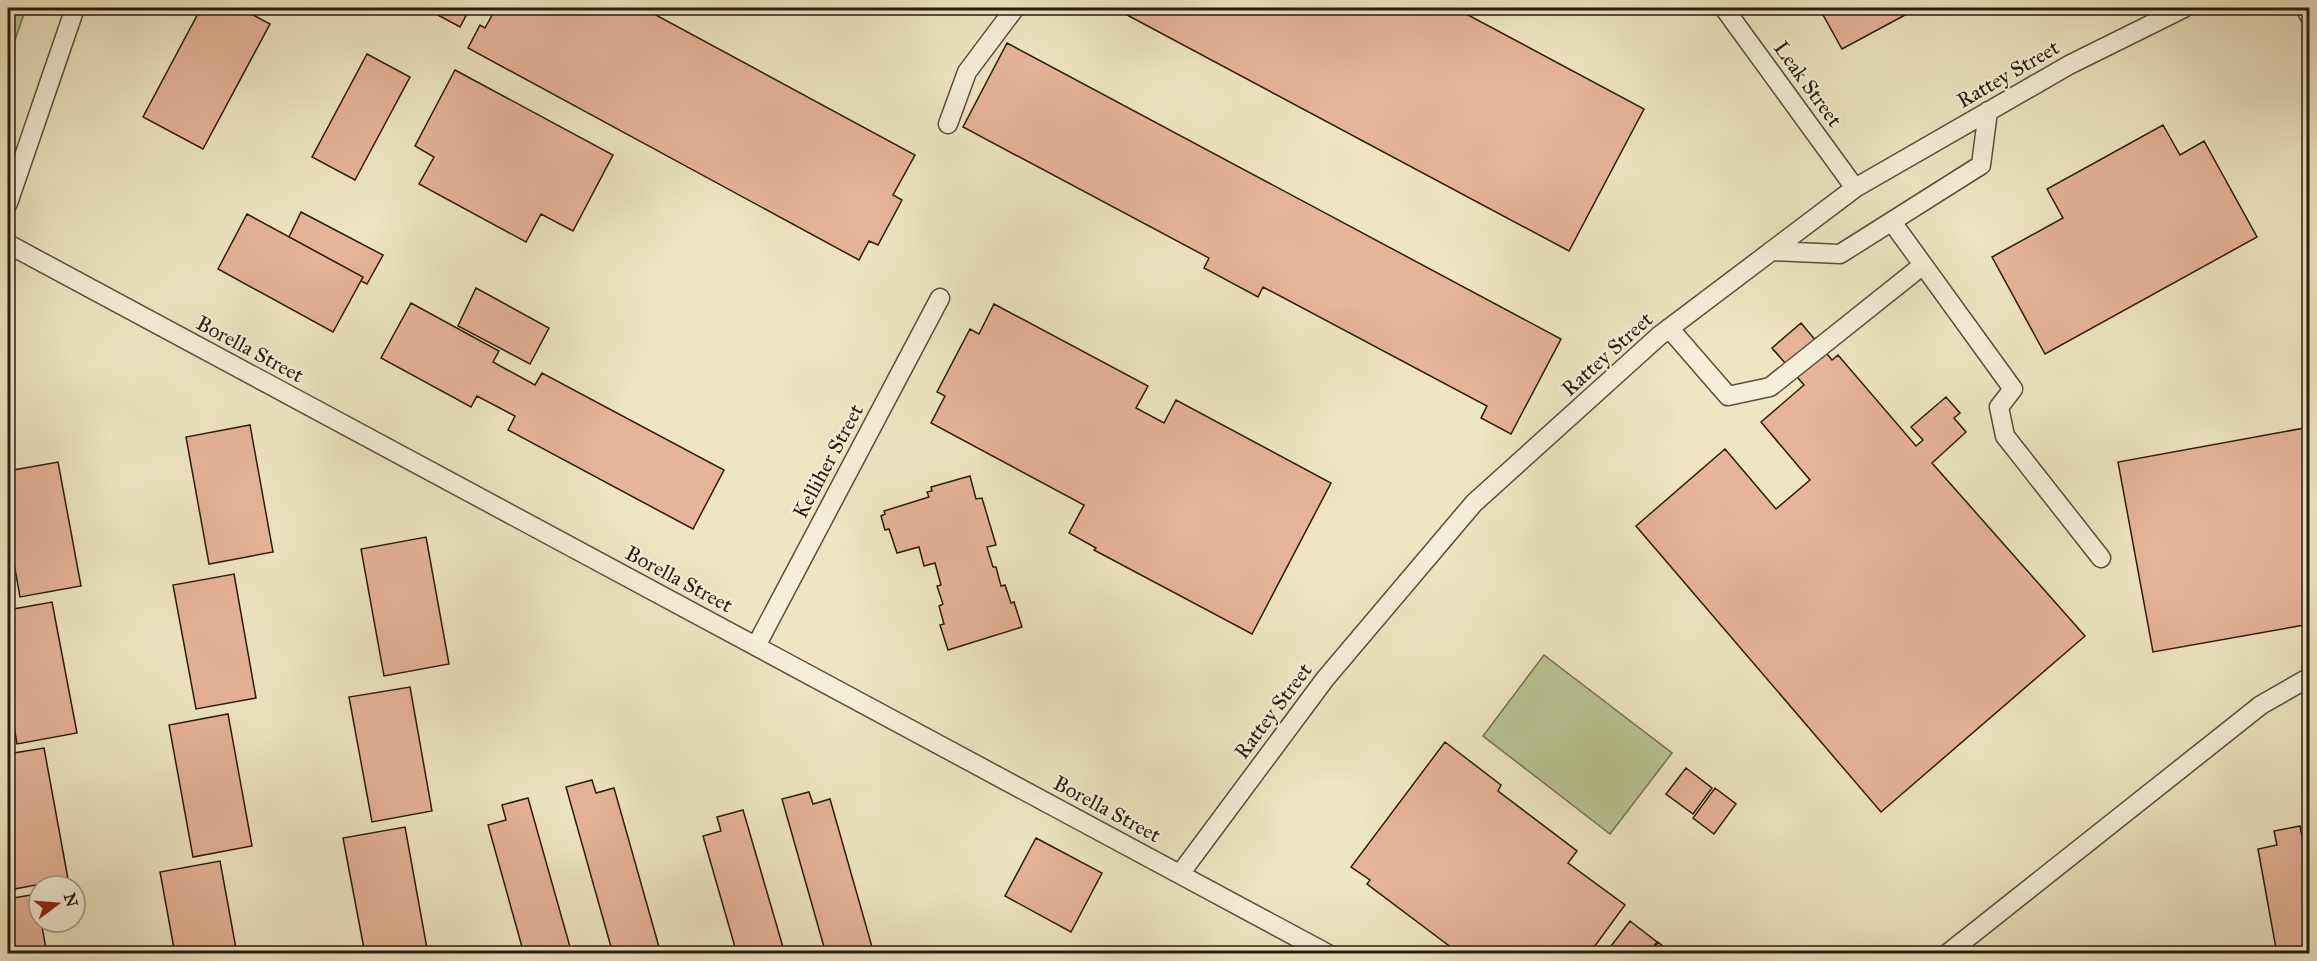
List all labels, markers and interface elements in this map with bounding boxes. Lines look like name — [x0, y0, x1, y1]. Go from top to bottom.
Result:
street label: Rattey Street — [1952, 34, 2064, 114]
street label: Leak Street — [1768, 36, 1848, 132]
street label: Rattey Street — [1556, 306, 1658, 402]
street label: Borella Street — [192, 310, 309, 388]
street label: Kelliher Street — [787, 399, 869, 523]
street label: Borella Street — [621, 540, 738, 618]
street label: Rattey Street — [1228, 657, 1318, 764]
street label: Borella Street — [1049, 770, 1166, 848]
north arrow — [27, 874, 87, 934]
text: N — [60, 891, 82, 910]

